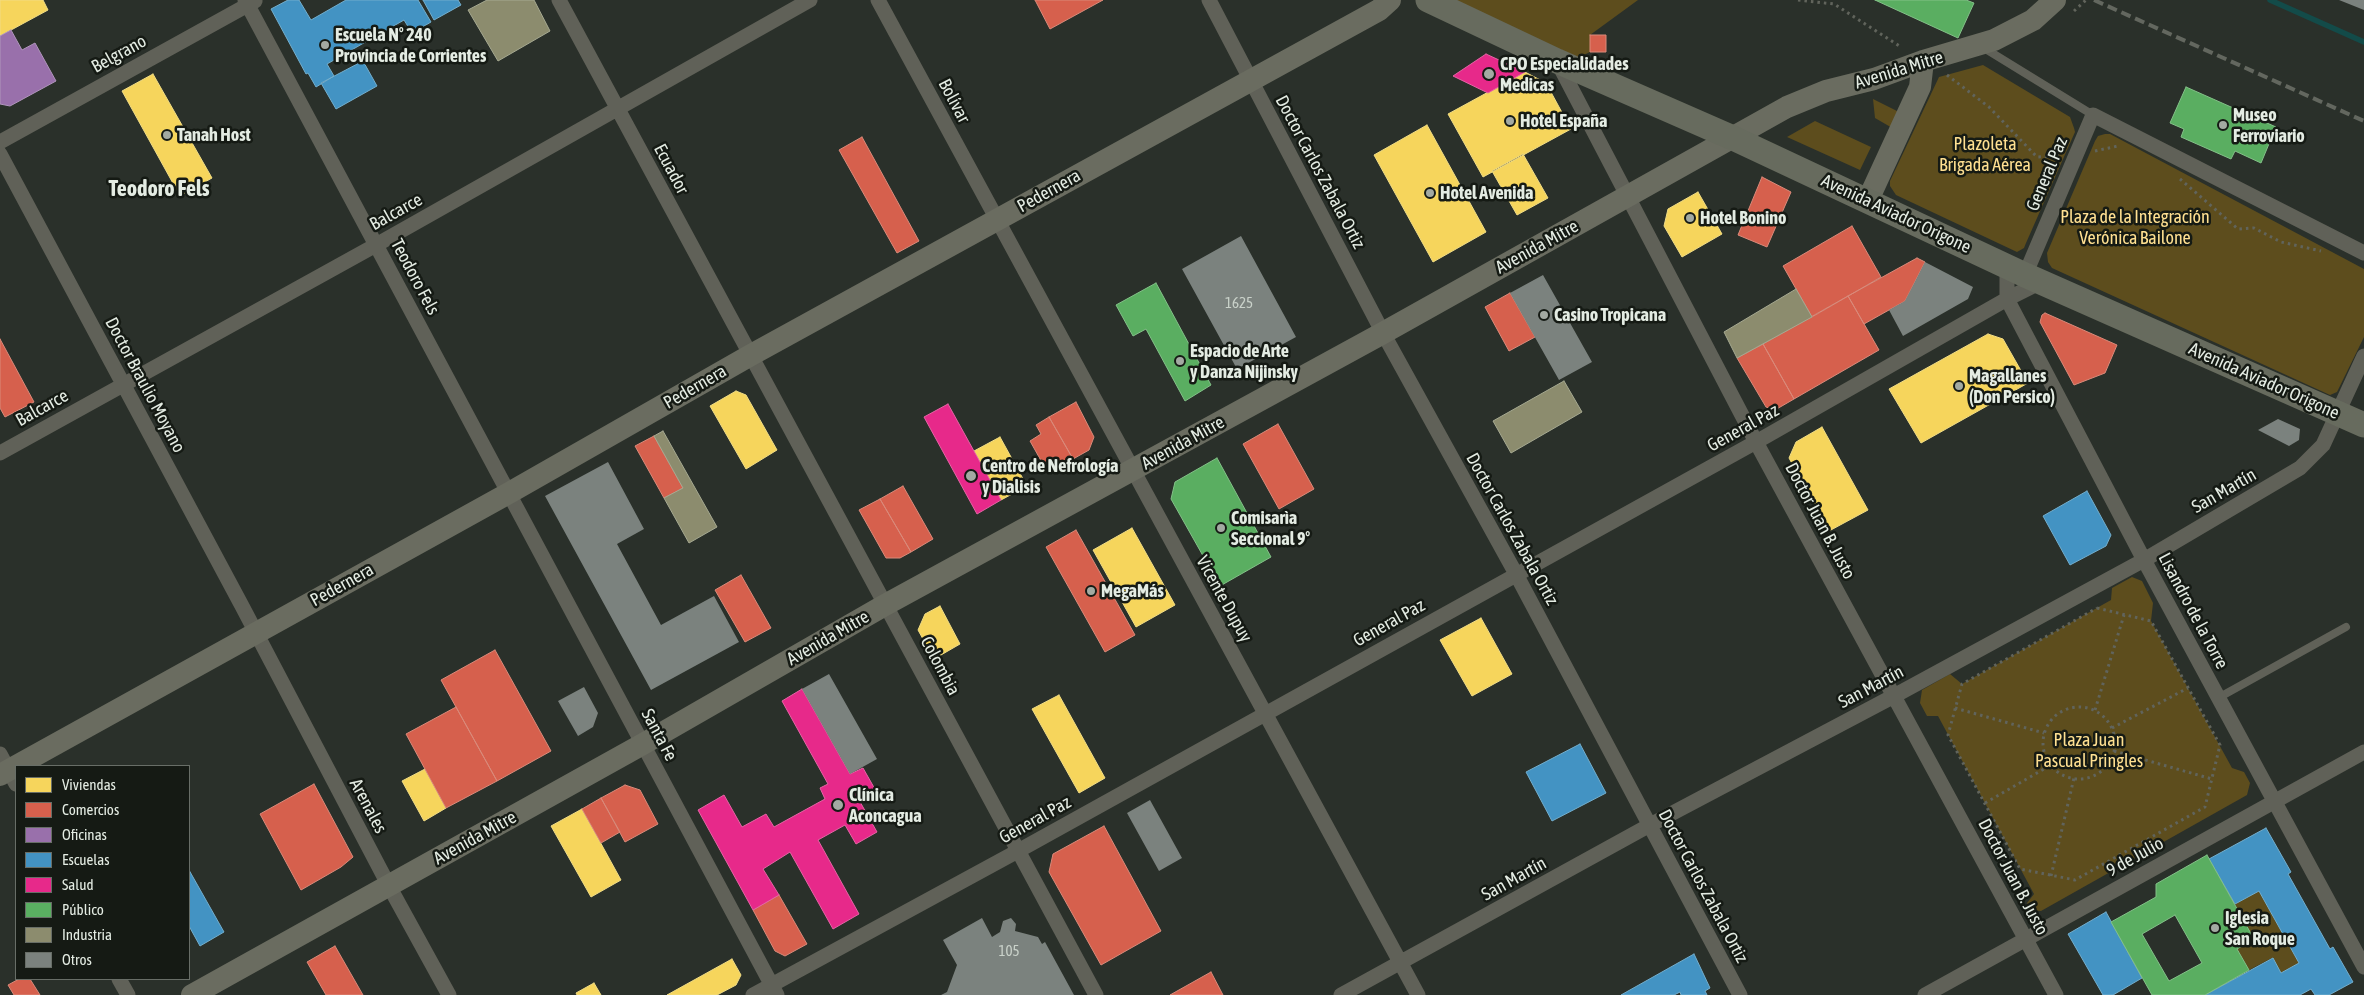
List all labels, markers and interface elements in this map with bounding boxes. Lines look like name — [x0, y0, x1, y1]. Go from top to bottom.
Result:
place label: Escuela N° 240 Provincia de Corrientes — [335, 24, 486, 66]
street label: Belgrano — [88, 30, 150, 78]
marker: Escuela N° 240 Provincia de Corrientes — [319, 39, 331, 51]
street label: Avenida Mitre — [1852, 46, 1946, 94]
place label: CPO Especialidades Medicas — [1500, 53, 1629, 96]
marker: CPO Especialidades Medicas — [1482, 67, 1496, 81]
street label: Bolívar — [933, 75, 975, 127]
street label: Doctor Carlos Zabala Ortiz — [1270, 92, 1370, 252]
place label: Museo Ferroviario — [2233, 104, 2305, 146]
place label: Hotel España — [1520, 110, 1607, 132]
marker: Hotel España — [1504, 115, 1516, 127]
marker: Museo Ferroviario — [2217, 119, 2229, 131]
place label: Tanah Host — [177, 124, 251, 146]
marker: Tanah Host — [161, 129, 173, 141]
park label: Plazoleta Brigada Aérea — [1939, 133, 2031, 176]
street label: General Paz — [2022, 134, 2072, 214]
street label: Ecuador — [649, 140, 693, 198]
street label: Pedernera — [1014, 165, 1084, 217]
street label: Avenida Aviador Origone — [1818, 170, 1974, 258]
district label: Teodoro Fels — [108, 176, 210, 202]
place label: Hotel Avenida — [1440, 182, 1533, 204]
marker: Hotel Avenida — [1424, 187, 1436, 199]
street label: Balcarce — [366, 189, 426, 235]
park label: Plaza de la Integración Verónica Bailone — [2060, 206, 2210, 248]
place label: Hotel Bonino — [1700, 207, 1786, 229]
marker: Hotel Bonino — [1684, 212, 1696, 224]
street label: Avenida Mitre — [1492, 215, 1582, 279]
street label: Teodoro Fels — [386, 235, 444, 319]
house number: 1625 — [1225, 294, 1253, 312]
place label: Casino Tropicana — [1554, 304, 1666, 326]
marker: Casino Tropicana — [1538, 309, 1550, 321]
street label: Doctor Braulio Moyano — [100, 314, 190, 456]
street label: Avenida Aviador Origone — [2185, 338, 2343, 424]
place label: Espacio de Arte y Danza Nijinsky — [1190, 340, 1298, 382]
marker: Espacio de Arte y Danza Nijinsky — [1174, 355, 1186, 367]
street label: Pedernera — [660, 360, 730, 414]
place label: Magallanes (Don Persico) — [1969, 365, 2055, 408]
marker: Magallanes (Don Persico) — [1953, 380, 1965, 392]
street label: Balcarce — [12, 385, 72, 431]
street label: General Paz — [1703, 400, 1783, 456]
street label: Avenida Mitre — [1138, 411, 1228, 475]
street label: Doctor Carlos Zabala Ortiz — [1461, 449, 1563, 609]
place label: Centro de Nefrología y Dialisis — [982, 455, 1118, 498]
street label: Doctor Juan B. Justo — [1780, 459, 1860, 583]
street label: San Martín — [2188, 464, 2260, 518]
marker: Centro de Nefrología y Dialisis — [964, 469, 978, 483]
place label: Comisarìa Seccional 9° — [1231, 507, 1310, 550]
marker: Comisarìa Seccional 9° — [1215, 522, 1227, 534]
street label: Lisandro de la Torre — [2153, 549, 2233, 673]
street label: Vicente Dupuy — [1191, 552, 1257, 646]
street label: Pedernera — [307, 559, 377, 611]
place label: MegaMás — [1101, 580, 1164, 602]
marker: MegaMás — [1085, 585, 1097, 597]
street label: General Paz — [1349, 595, 1429, 651]
street label: Avenida Mitre — [783, 606, 873, 670]
street label: Colombia — [916, 633, 964, 699]
street label: San Martín — [1835, 661, 1907, 713]
street label: Santa Fe — [636, 705, 682, 765]
park label: Plaza Juan Pascual Pringles — [2035, 729, 2143, 772]
legend — [15, 765, 190, 980]
street label: Arenales — [345, 775, 391, 837]
text: Viviendas — [62, 776, 116, 793]
place label: Clínica Aconcagua — [849, 784, 922, 826]
street label: General Paz — [995, 792, 1075, 848]
marker: Clínica Aconcagua — [831, 798, 845, 812]
text: Comercios — [62, 801, 119, 818]
street label: Avenida Mitre — [430, 806, 520, 870]
street label: Doctor Carlos Zabala Ortiz — [1653, 806, 1753, 966]
street label: Doctor Juan B. Justo — [1973, 815, 2053, 939]
text: Oficinas — [62, 826, 107, 843]
street label: 9 de Julio — [2103, 833, 2167, 881]
text: Escuelas — [62, 851, 110, 868]
street label: San Martín — [1478, 852, 1550, 906]
text: Salud — [62, 876, 94, 893]
text: Público — [62, 901, 104, 918]
place label: Iglesia San Roque — [2225, 907, 2295, 950]
marker: Iglesia San Roque — [2209, 922, 2221, 934]
text: Industria — [62, 926, 112, 943]
house number: 105 — [998, 942, 1020, 960]
text: Otros — [62, 951, 92, 968]

